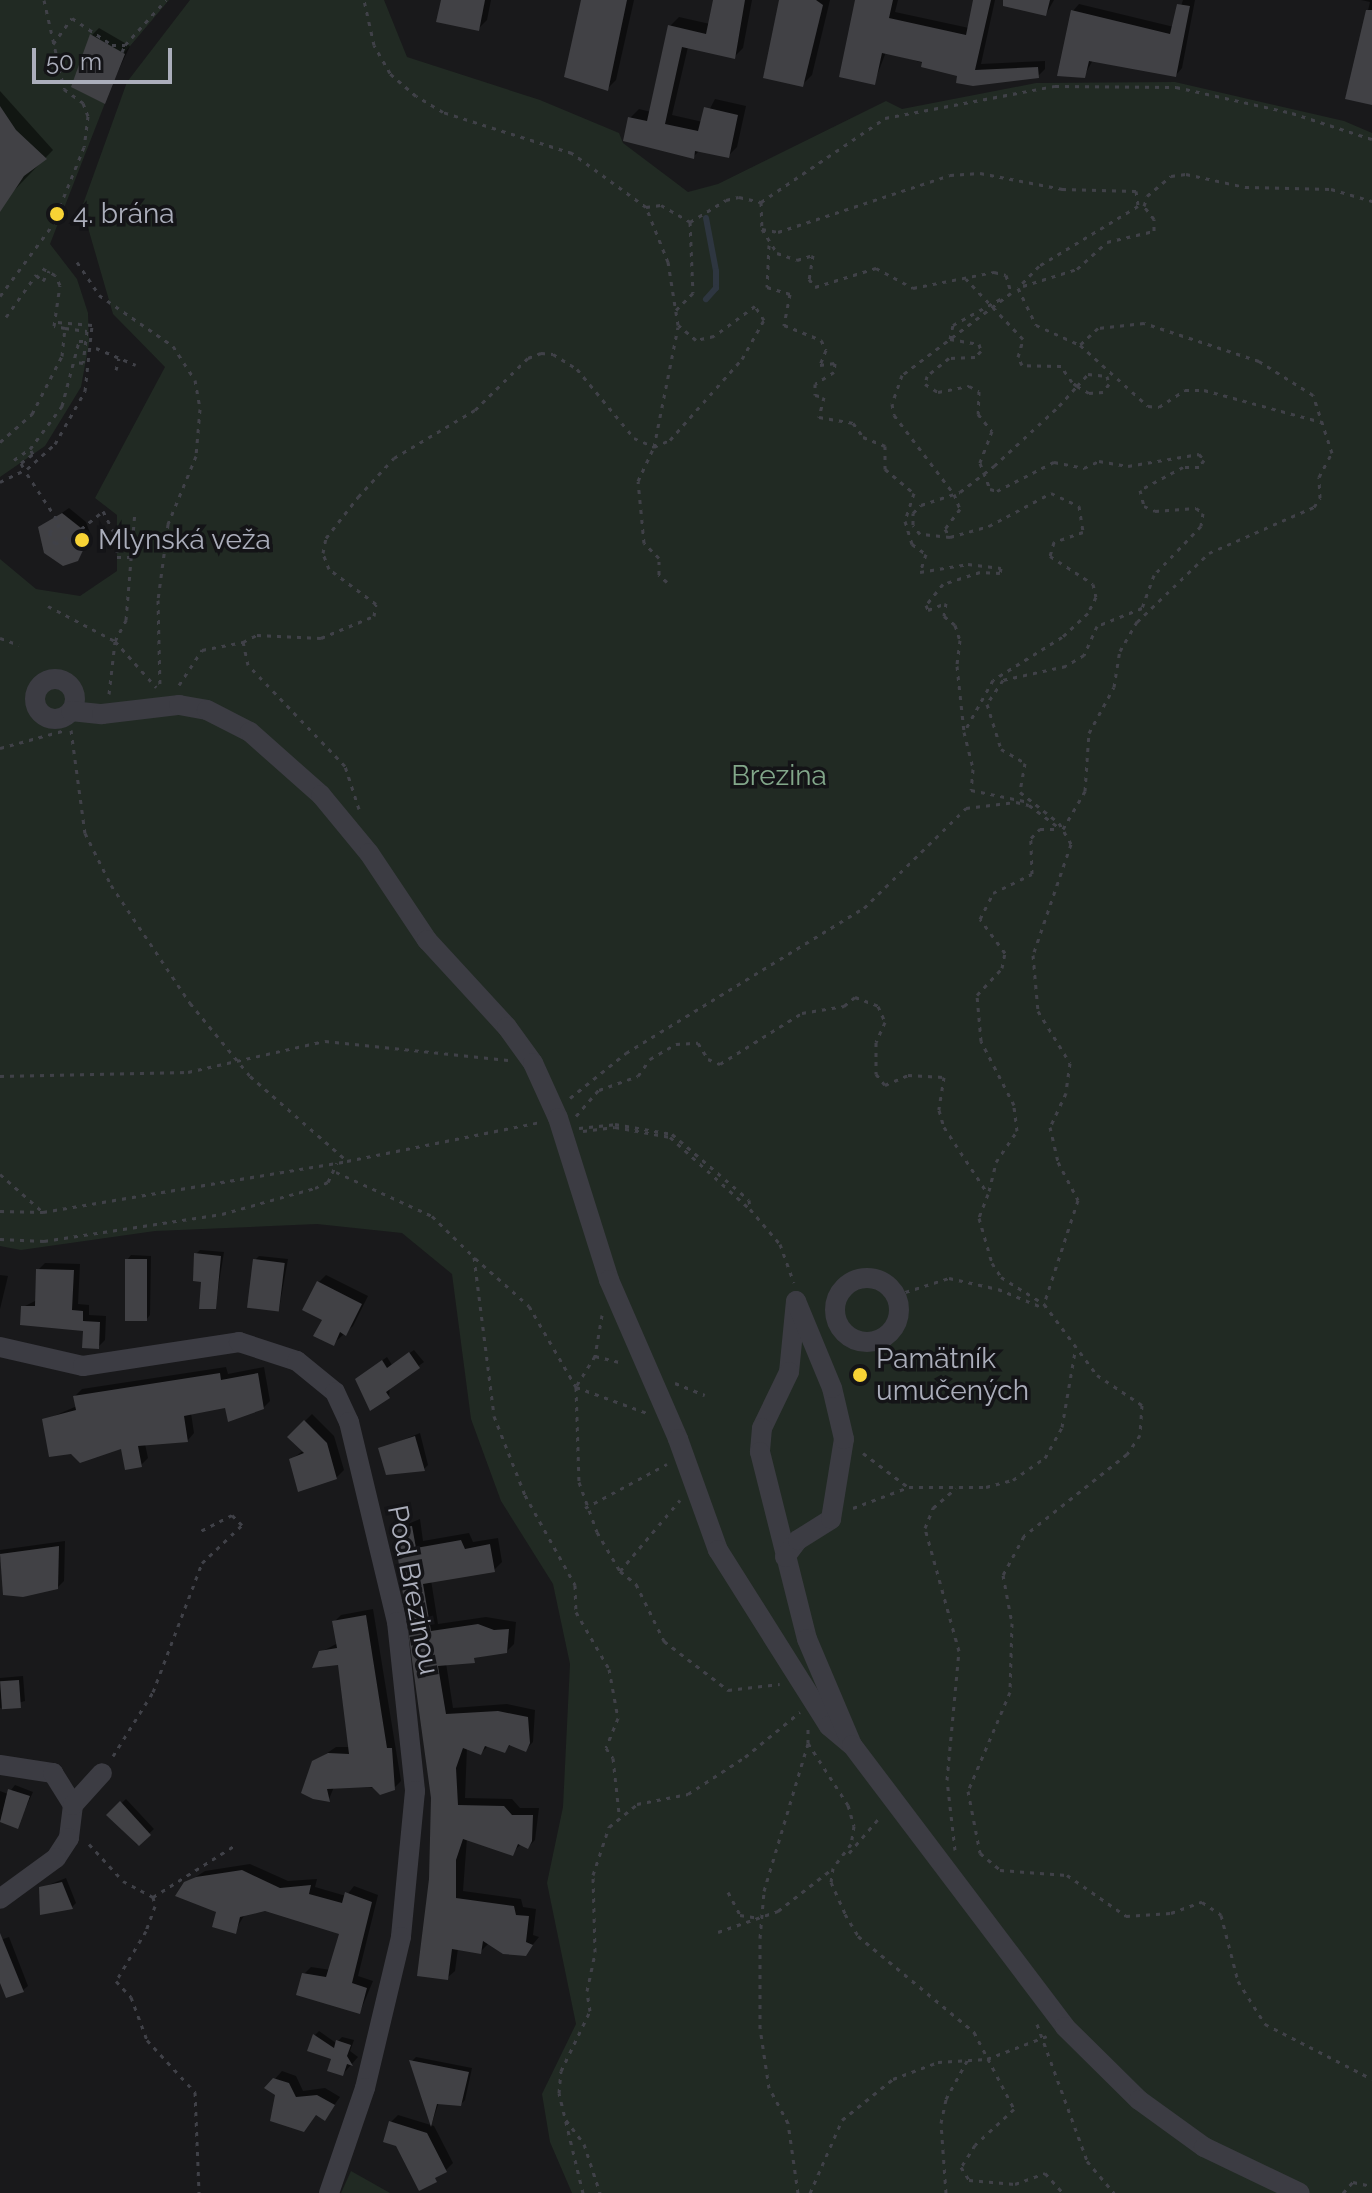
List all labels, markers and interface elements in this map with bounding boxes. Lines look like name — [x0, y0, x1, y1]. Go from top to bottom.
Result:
scale bar — [36, 32, 176, 82]
text: 50 m — [46, 47, 102, 76]
place label: 4. brána — [73, 197, 175, 231]
marker: 4. brána — [48, 205, 66, 223]
place label: Mlynská veža — [98, 523, 272, 557]
marker: Mlynská veža — [73, 531, 91, 549]
park label: Brezina — [731, 759, 827, 793]
place label: Pamätník umučených — [876, 1342, 1029, 1408]
marker: Pamätník umučených — [851, 1366, 869, 1384]
street label: Pod Brezinou — [380, 1502, 446, 1678]

